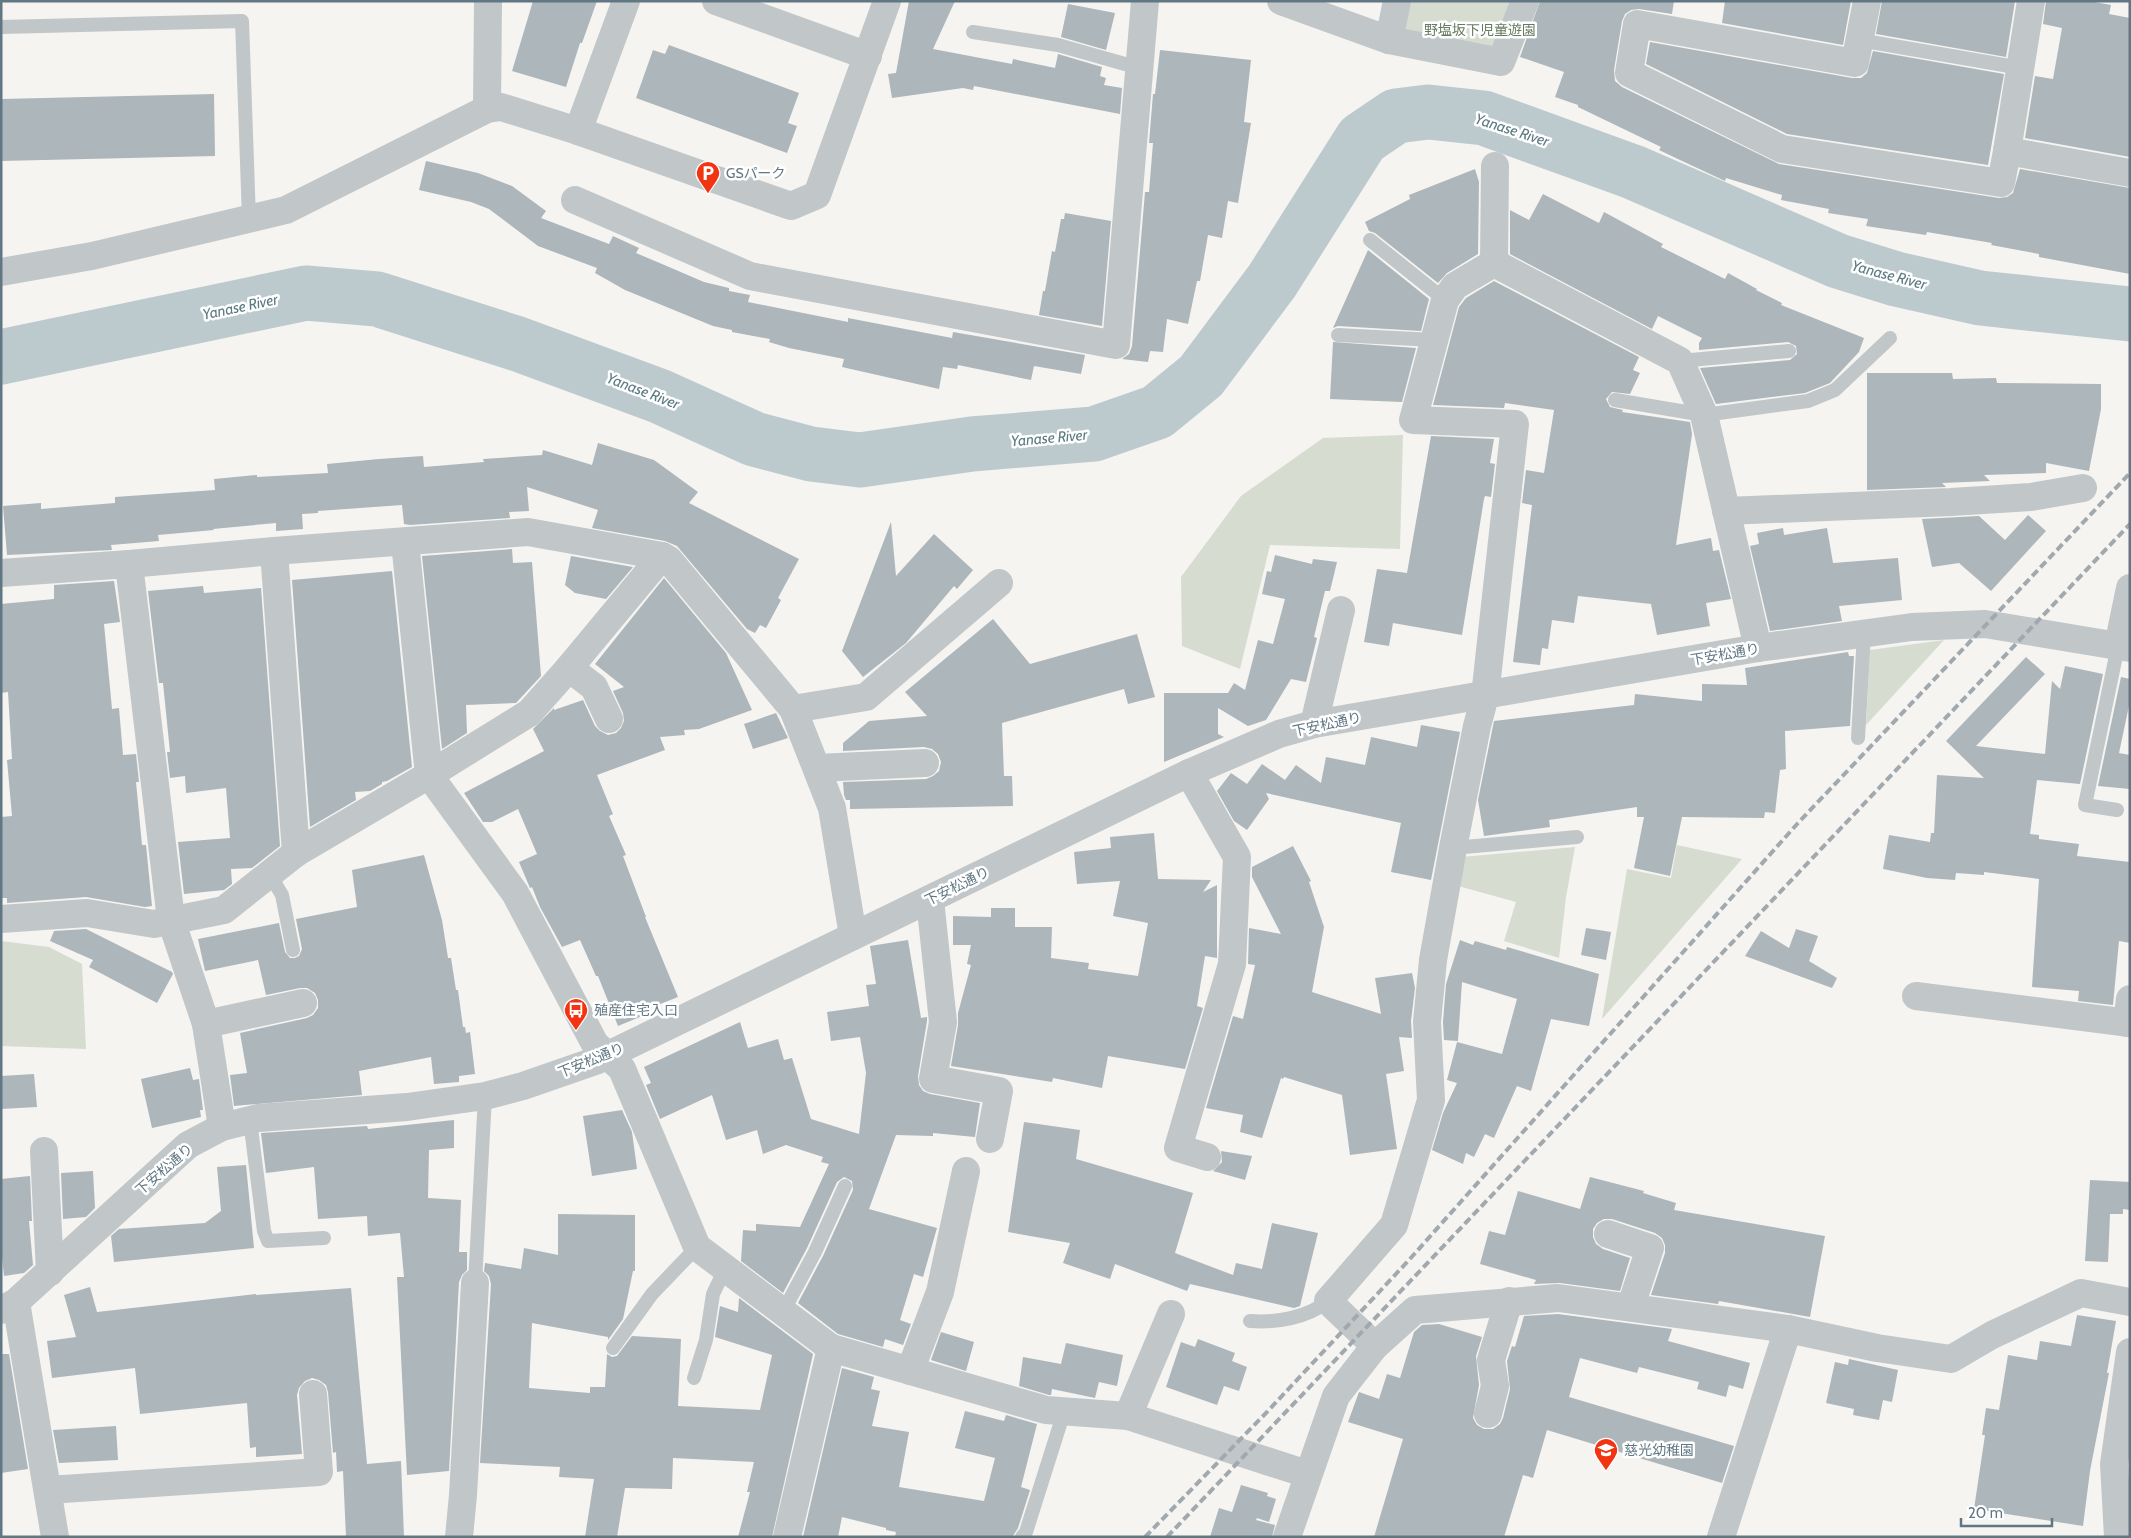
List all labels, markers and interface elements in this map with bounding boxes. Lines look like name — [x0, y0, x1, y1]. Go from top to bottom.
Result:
park label: 野塩坂下児童遊園 — [1424, 21, 1536, 39]
water label: Yanase River — [1473, 110, 1552, 151]
parking icon: GSパーク — [695, 160, 721, 194]
place label: GSパーク — [726, 164, 786, 182]
water label: Yanase River — [1850, 256, 1930, 294]
water label: Yanase River — [201, 290, 281, 324]
water label: Yanase River — [604, 369, 683, 414]
water label: Yanase River — [1010, 426, 1089, 450]
street label: 下安松通り — [1689, 639, 1761, 669]
street label: 下安松通り — [1291, 708, 1363, 740]
street label: 下安松通り — [922, 863, 992, 909]
bus stop icon: 殖産住宅入口 — [563, 997, 589, 1031]
place label: 殖産住宅入口 — [594, 1001, 678, 1019]
street label: 下安松通り — [555, 1039, 627, 1081]
street label: 下安松通り — [132, 1139, 196, 1199]
school or university icon: 慈光幼稚園 — [1593, 1437, 1619, 1471]
place label: 慈光幼稚園 — [1624, 1441, 1694, 1459]
scale bar — [1961, 1496, 2052, 1528]
text: 20 m — [1968, 1504, 2003, 1522]

